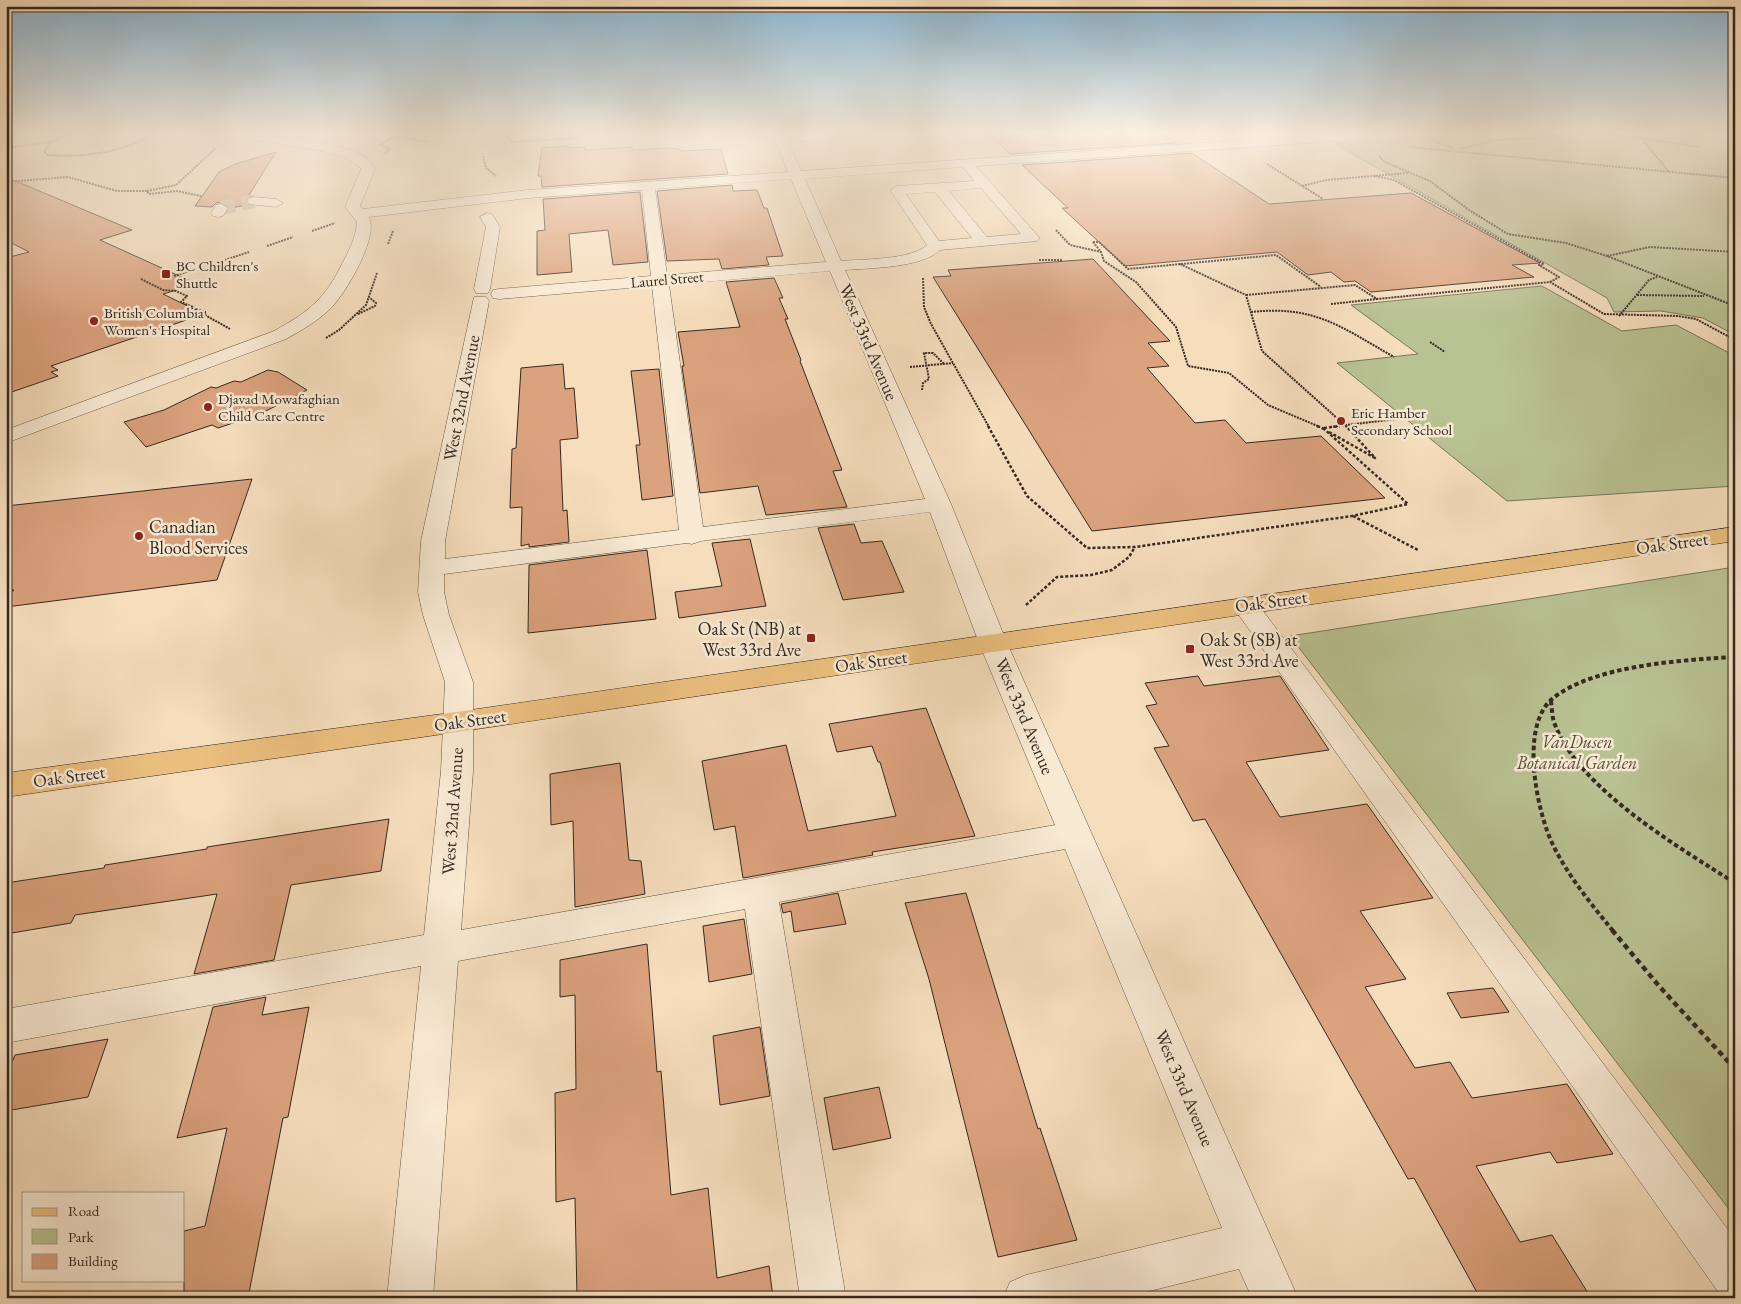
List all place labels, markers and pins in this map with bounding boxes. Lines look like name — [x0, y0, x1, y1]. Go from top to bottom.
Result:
place label: BC Children's Shuttle — [176, 256, 258, 292]
marker: BC Children's Shuttle — [160, 268, 172, 280]
place label: British Columbia Women's Hospital — [104, 303, 211, 339]
marker: British Columbia Women's Hospital — [88, 315, 100, 327]
place label: Djavad Mowafaghian Child Care Centre — [218, 389, 340, 425]
marker: Djavad Mowafaghian Child Care Centre — [202, 401, 214, 413]
place label: Eric Hamber Secondary School — [1351, 403, 1452, 439]
marker: Eric Hamber Secondary School — [1335, 415, 1347, 427]
place label: Canadian Blood Services — [149, 515, 248, 559]
marker: Canadian Blood Services — [133, 530, 145, 542]
place label: Oak St (NB) at West 33rd Ave — [698, 617, 801, 661]
place label: Oak St (SB) at West 33rd Ave — [1200, 628, 1298, 672]
marker: Oak St (NB) at West 33rd Ave — [805, 632, 817, 644]
marker: Oak St (SB) at West 33rd Ave — [1184, 643, 1196, 655]

